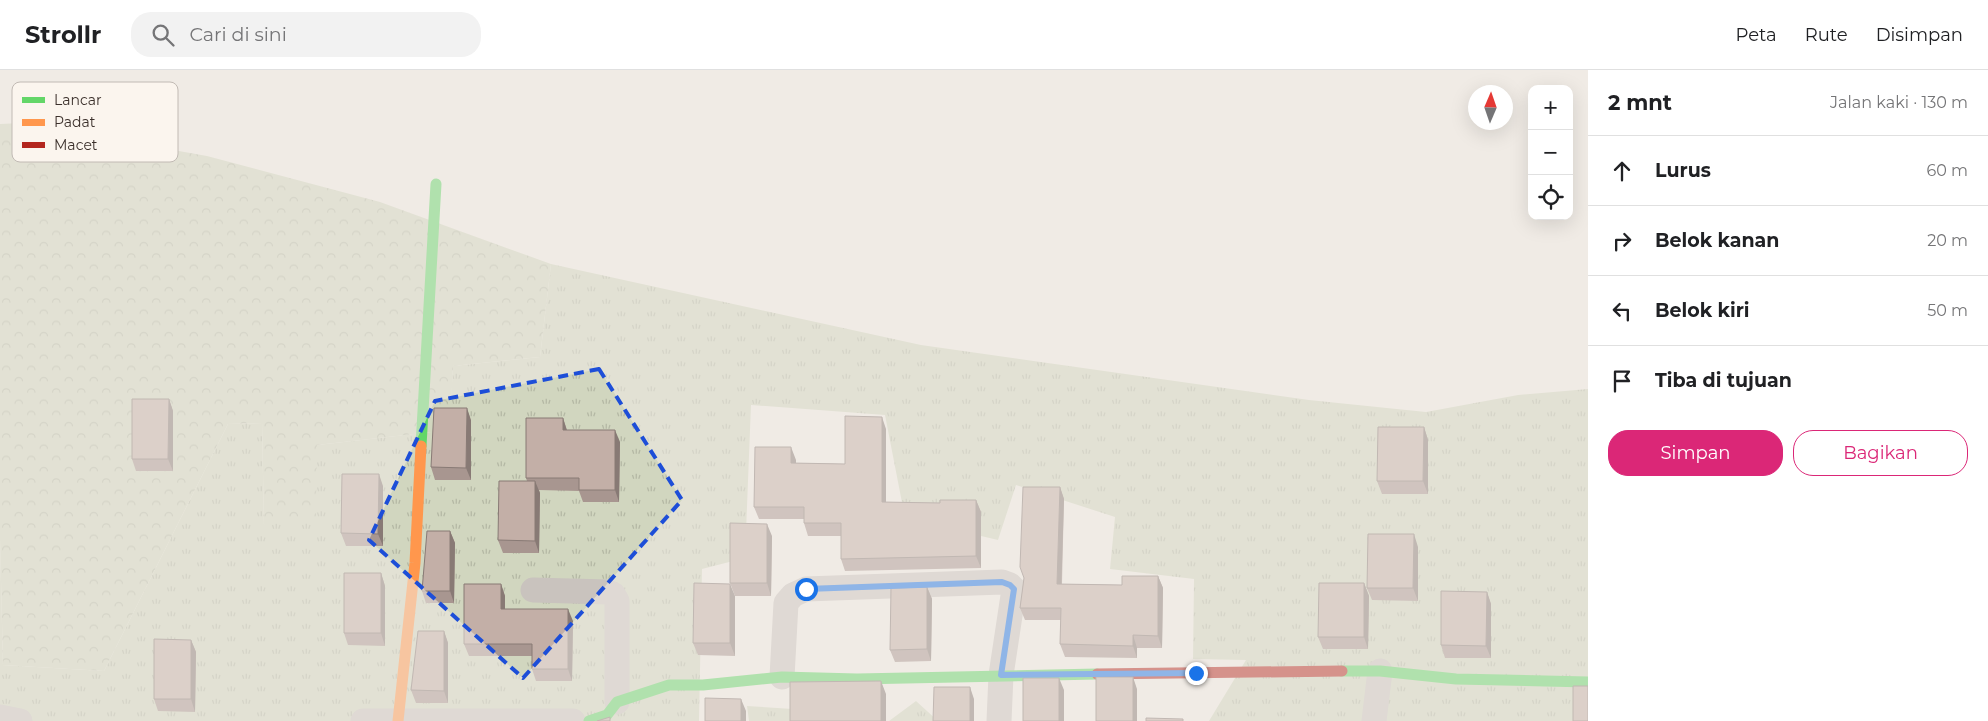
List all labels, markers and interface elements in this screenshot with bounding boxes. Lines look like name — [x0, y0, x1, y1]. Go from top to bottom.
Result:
search box — [131, 12, 481, 57]
text: Strollr — [25, 20, 101, 49]
icon: search — [149, 21, 177, 49]
text: Cari di sini — [189, 23, 287, 46]
text: Peta — [1736, 24, 1777, 46]
text: Rute — [1805, 24, 1848, 46]
text: Disimpan — [1876, 24, 1963, 46]
legend — [12, 82, 178, 162]
north arrow — [1468, 85, 1513, 130]
map controls — [1528, 85, 1573, 220]
button: + — [1528, 85, 1573, 130]
text: 2 mnt — [1608, 90, 1672, 115]
text: Lancar — [54, 91, 102, 109]
text: Jalan kaki · 130 m — [1830, 93, 1968, 112]
text: Padat — [54, 113, 96, 131]
button: − — [1528, 130, 1573, 175]
text: Macet — [54, 136, 98, 154]
icon: ahead — [1608, 157, 1636, 185]
text: Lurus — [1655, 159, 1711, 182]
text: 60 m — [1926, 161, 1968, 180]
button: locate — [1528, 175, 1573, 220]
icon: right — [1608, 227, 1636, 255]
text: Belok kanan — [1655, 229, 1779, 252]
text: 20 m — [1927, 231, 1968, 250]
icon: left — [1608, 297, 1636, 325]
text: Belok kiri — [1655, 299, 1750, 322]
text: 50 m — [1927, 301, 1968, 320]
icon: arrive — [1608, 367, 1636, 395]
text: Tiba di tujuan — [1655, 369, 1792, 392]
button: Simpan — [1608, 430, 1783, 476]
button: Bagikan — [1793, 430, 1968, 476]
route start — [795, 578, 818, 601]
route end — [1185, 662, 1208, 685]

